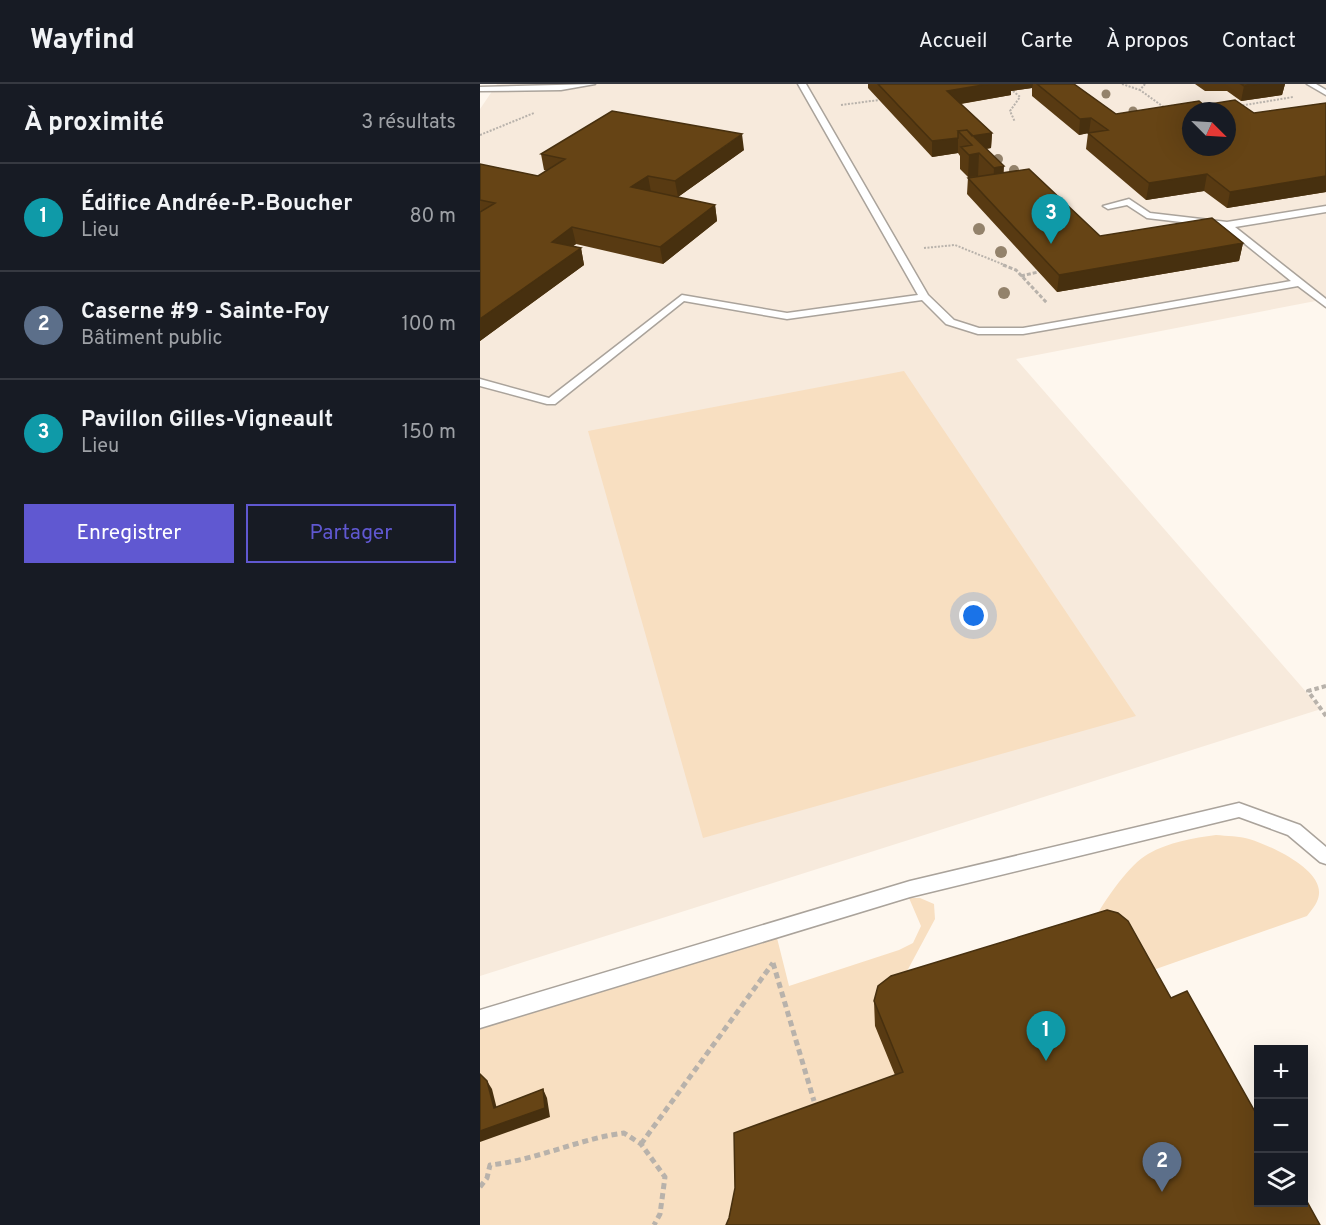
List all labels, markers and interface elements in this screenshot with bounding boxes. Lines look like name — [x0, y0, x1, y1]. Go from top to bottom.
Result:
text: Wayfind — [30, 23, 135, 59]
text: Accueil — [919, 28, 988, 55]
text: Carte — [1021, 28, 1073, 55]
text: À propos — [1106, 28, 1189, 55]
text: Contact — [1222, 28, 1296, 55]
north arrow — [1182, 102, 1236, 156]
text: À proximité — [24, 107, 164, 140]
text: 3 résultats — [361, 110, 456, 136]
text: Édifice Andrée-P.-Boucher — [81, 191, 352, 218]
pin: 3 — [1032, 194, 1070, 244]
text: 1 — [40, 204, 48, 230]
text: 80 m — [410, 204, 456, 230]
text: Lieu — [81, 218, 119, 244]
text: Caserne #9 - Sainte-Foy — [81, 299, 329, 326]
text: 2 — [37, 312, 50, 338]
text: 100 m — [401, 312, 456, 338]
text: Bâtiment public — [81, 326, 222, 352]
text: Pavillon Gilles-Vigneault — [81, 407, 333, 434]
text: 3 — [38, 420, 50, 446]
text: 150 m — [402, 420, 456, 446]
text: Lieu — [81, 434, 119, 460]
button: Enregistrer — [24, 504, 234, 563]
button: Partager — [246, 504, 456, 563]
your location — [959, 601, 988, 630]
pin: 1 — [1026, 1012, 1066, 1061]
map controls — [1254, 1045, 1308, 1207]
button: + — [1254, 1045, 1308, 1099]
button: − — [1254, 1099, 1308, 1153]
pin: 2 — [1142, 1142, 1182, 1192]
button: layers — [1254, 1153, 1308, 1207]

